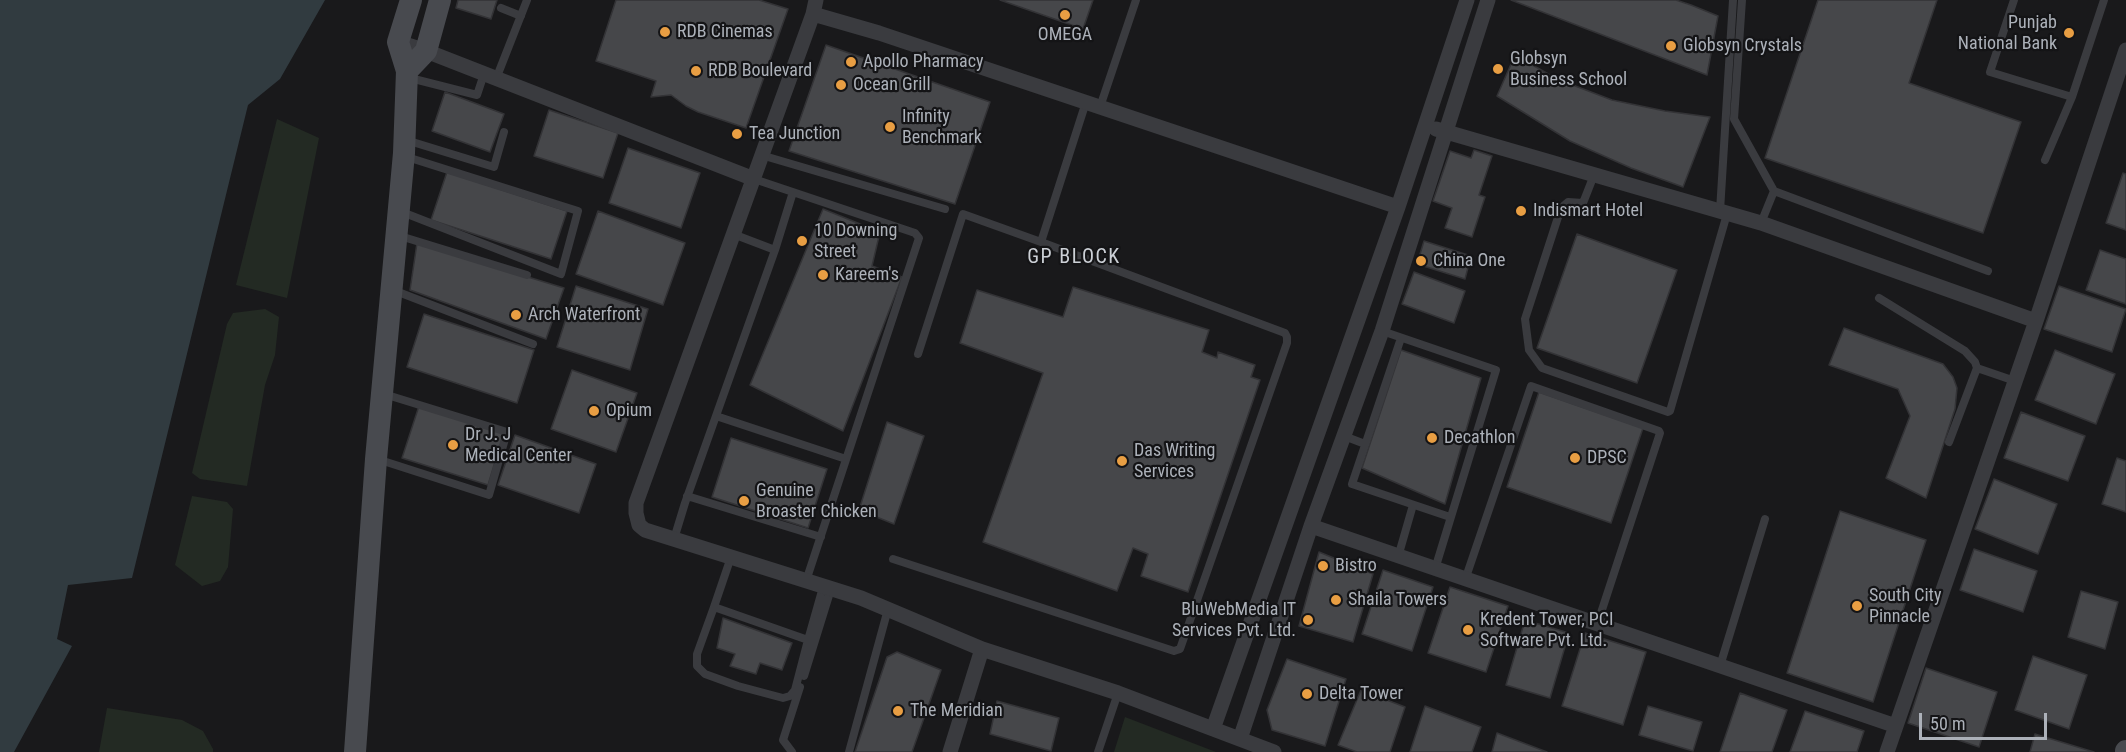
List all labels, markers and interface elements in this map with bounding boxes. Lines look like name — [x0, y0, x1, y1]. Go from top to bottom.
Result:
marker: OMEGA — [1058, 8, 1072, 22]
place label: Punjab National Bank — [1958, 12, 2057, 54]
place label: RDB Cinemas — [677, 21, 773, 43]
place label: OMEGA — [1038, 24, 1092, 46]
marker: RDB Cinemas — [658, 25, 672, 39]
marker: Punjab National Bank — [2062, 26, 2076, 40]
place label: Globsyn Crystals — [1683, 35, 1802, 57]
marker: Globsyn Crystals — [1664, 39, 1678, 53]
place label: Globsyn Business School — [1510, 48, 1627, 90]
place label: Apollo Pharmacy — [863, 51, 983, 73]
marker: Apollo Pharmacy — [844, 55, 858, 69]
place label: RDB Boulevard — [708, 60, 812, 82]
marker: Globsyn Business School — [1491, 62, 1505, 76]
marker: RDB Boulevard — [689, 64, 703, 78]
place label: Ocean Grill — [853, 74, 931, 96]
marker: Ocean Grill — [834, 78, 848, 92]
place label: Infinity Benchmark — [902, 106, 982, 148]
marker: Infinity Benchmark — [883, 120, 897, 134]
place label: Tea Junction — [749, 123, 840, 145]
marker: Tea Junction — [730, 127, 744, 141]
place label: Indismart Hotel — [1533, 200, 1643, 222]
marker: Indismart Hotel — [1514, 204, 1528, 218]
place label: 10 Downing Street — [814, 220, 897, 262]
marker: 10 Downing Street — [795, 234, 809, 248]
district label: GP BLOCK — [1027, 246, 1121, 270]
place label: China One — [1433, 250, 1505, 272]
marker: China One — [1414, 254, 1428, 268]
place label: Kareem's — [835, 264, 899, 286]
marker: Kareem's — [816, 268, 830, 282]
place label: Arch Waterfront — [528, 304, 640, 326]
marker: Arch Waterfront — [509, 308, 523, 322]
place label: Opium — [606, 400, 652, 422]
marker: Opium — [587, 404, 601, 418]
place label: Dr J. J Medical Center — [465, 424, 572, 466]
place label: Decathlon — [1444, 427, 1516, 449]
marker: Decathlon — [1425, 431, 1439, 445]
marker: Dr J. J Medical Center — [446, 438, 460, 452]
place label: Das Writing Services — [1134, 440, 1215, 482]
place label: DPSC — [1587, 447, 1627, 469]
marker: DPSC — [1568, 451, 1582, 465]
marker: Das Writing Services — [1115, 454, 1129, 468]
place label: Genuine Broaster Chicken — [756, 480, 877, 522]
marker: Genuine Broaster Chicken — [737, 494, 751, 508]
place label: Bistro — [1335, 555, 1377, 577]
marker: Bistro — [1316, 559, 1330, 573]
place label: South City Pinnacle — [1869, 585, 1941, 628]
place label: Shaila Towers — [1348, 589, 1447, 611]
marker: Shaila Towers — [1329, 593, 1343, 607]
place label: BluWebMedia IT Services Pvt. Ltd. — [1172, 599, 1296, 642]
marker: South City Pinnacle — [1850, 599, 1864, 613]
place label: Kredent Tower, PCI Software Pvt. Ltd. — [1480, 609, 1614, 652]
marker: BluWebMedia IT Services Pvt. Ltd. — [1301, 613, 1315, 627]
marker: Kredent Tower, PCI Software Pvt. Ltd. — [1461, 623, 1475, 637]
place label: Delta Tower — [1319, 683, 1403, 705]
marker: Delta Tower — [1300, 687, 1314, 701]
place label: The Meridian — [910, 700, 1003, 722]
scale bar — [1922, 701, 2050, 739]
marker: The Meridian — [891, 704, 905, 718]
text: 50 m — [1930, 713, 1965, 734]

